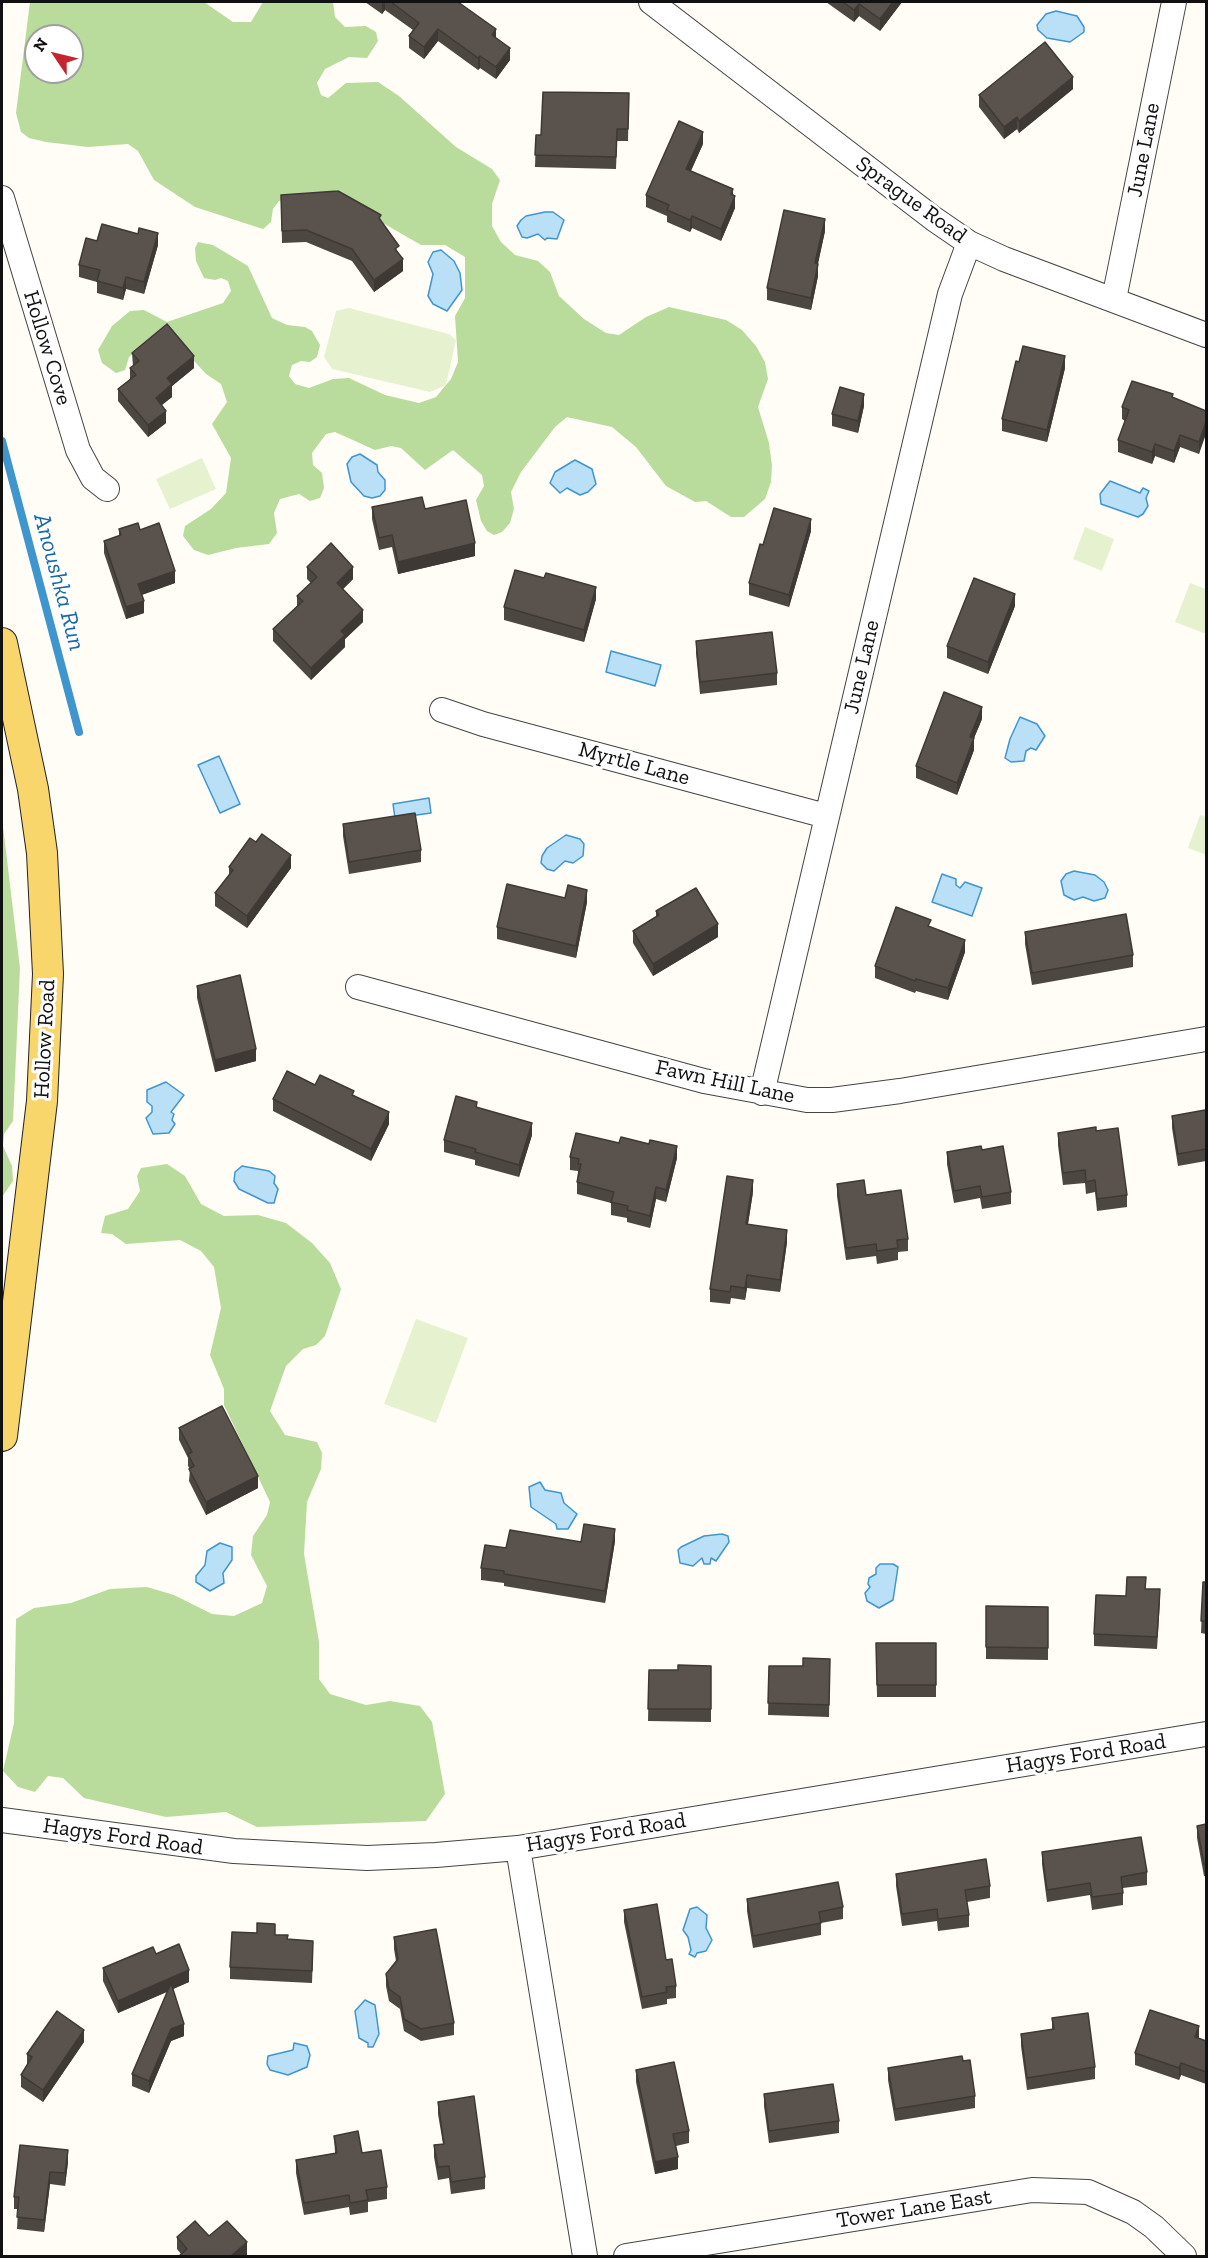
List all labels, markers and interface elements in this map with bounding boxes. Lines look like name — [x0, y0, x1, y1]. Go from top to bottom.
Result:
north arrow — [24, 24, 84, 84]
text: N — [29, 34, 52, 55]
street label: June Lane — [1122, 101, 1166, 199]
street label: Sprague Road — [850, 151, 972, 249]
street label: Hollow Cove — [17, 288, 77, 408]
water label: Anoushka Run — [27, 510, 91, 654]
street label: June Lane — [838, 618, 886, 716]
street label: Myrtle Lane — [576, 736, 692, 792]
street label: Hollow Road — [29, 979, 61, 1099]
street label: Fawn Hill Lane — [653, 1054, 797, 1110]
street label: Hagys Ford Road — [1004, 1728, 1168, 1780]
street label: Hagys Ford Road — [524, 1807, 688, 1859]
street label: Hagys Ford Road — [41, 1813, 205, 1861]
street label: Tower Lane East — [835, 2184, 993, 2234]

